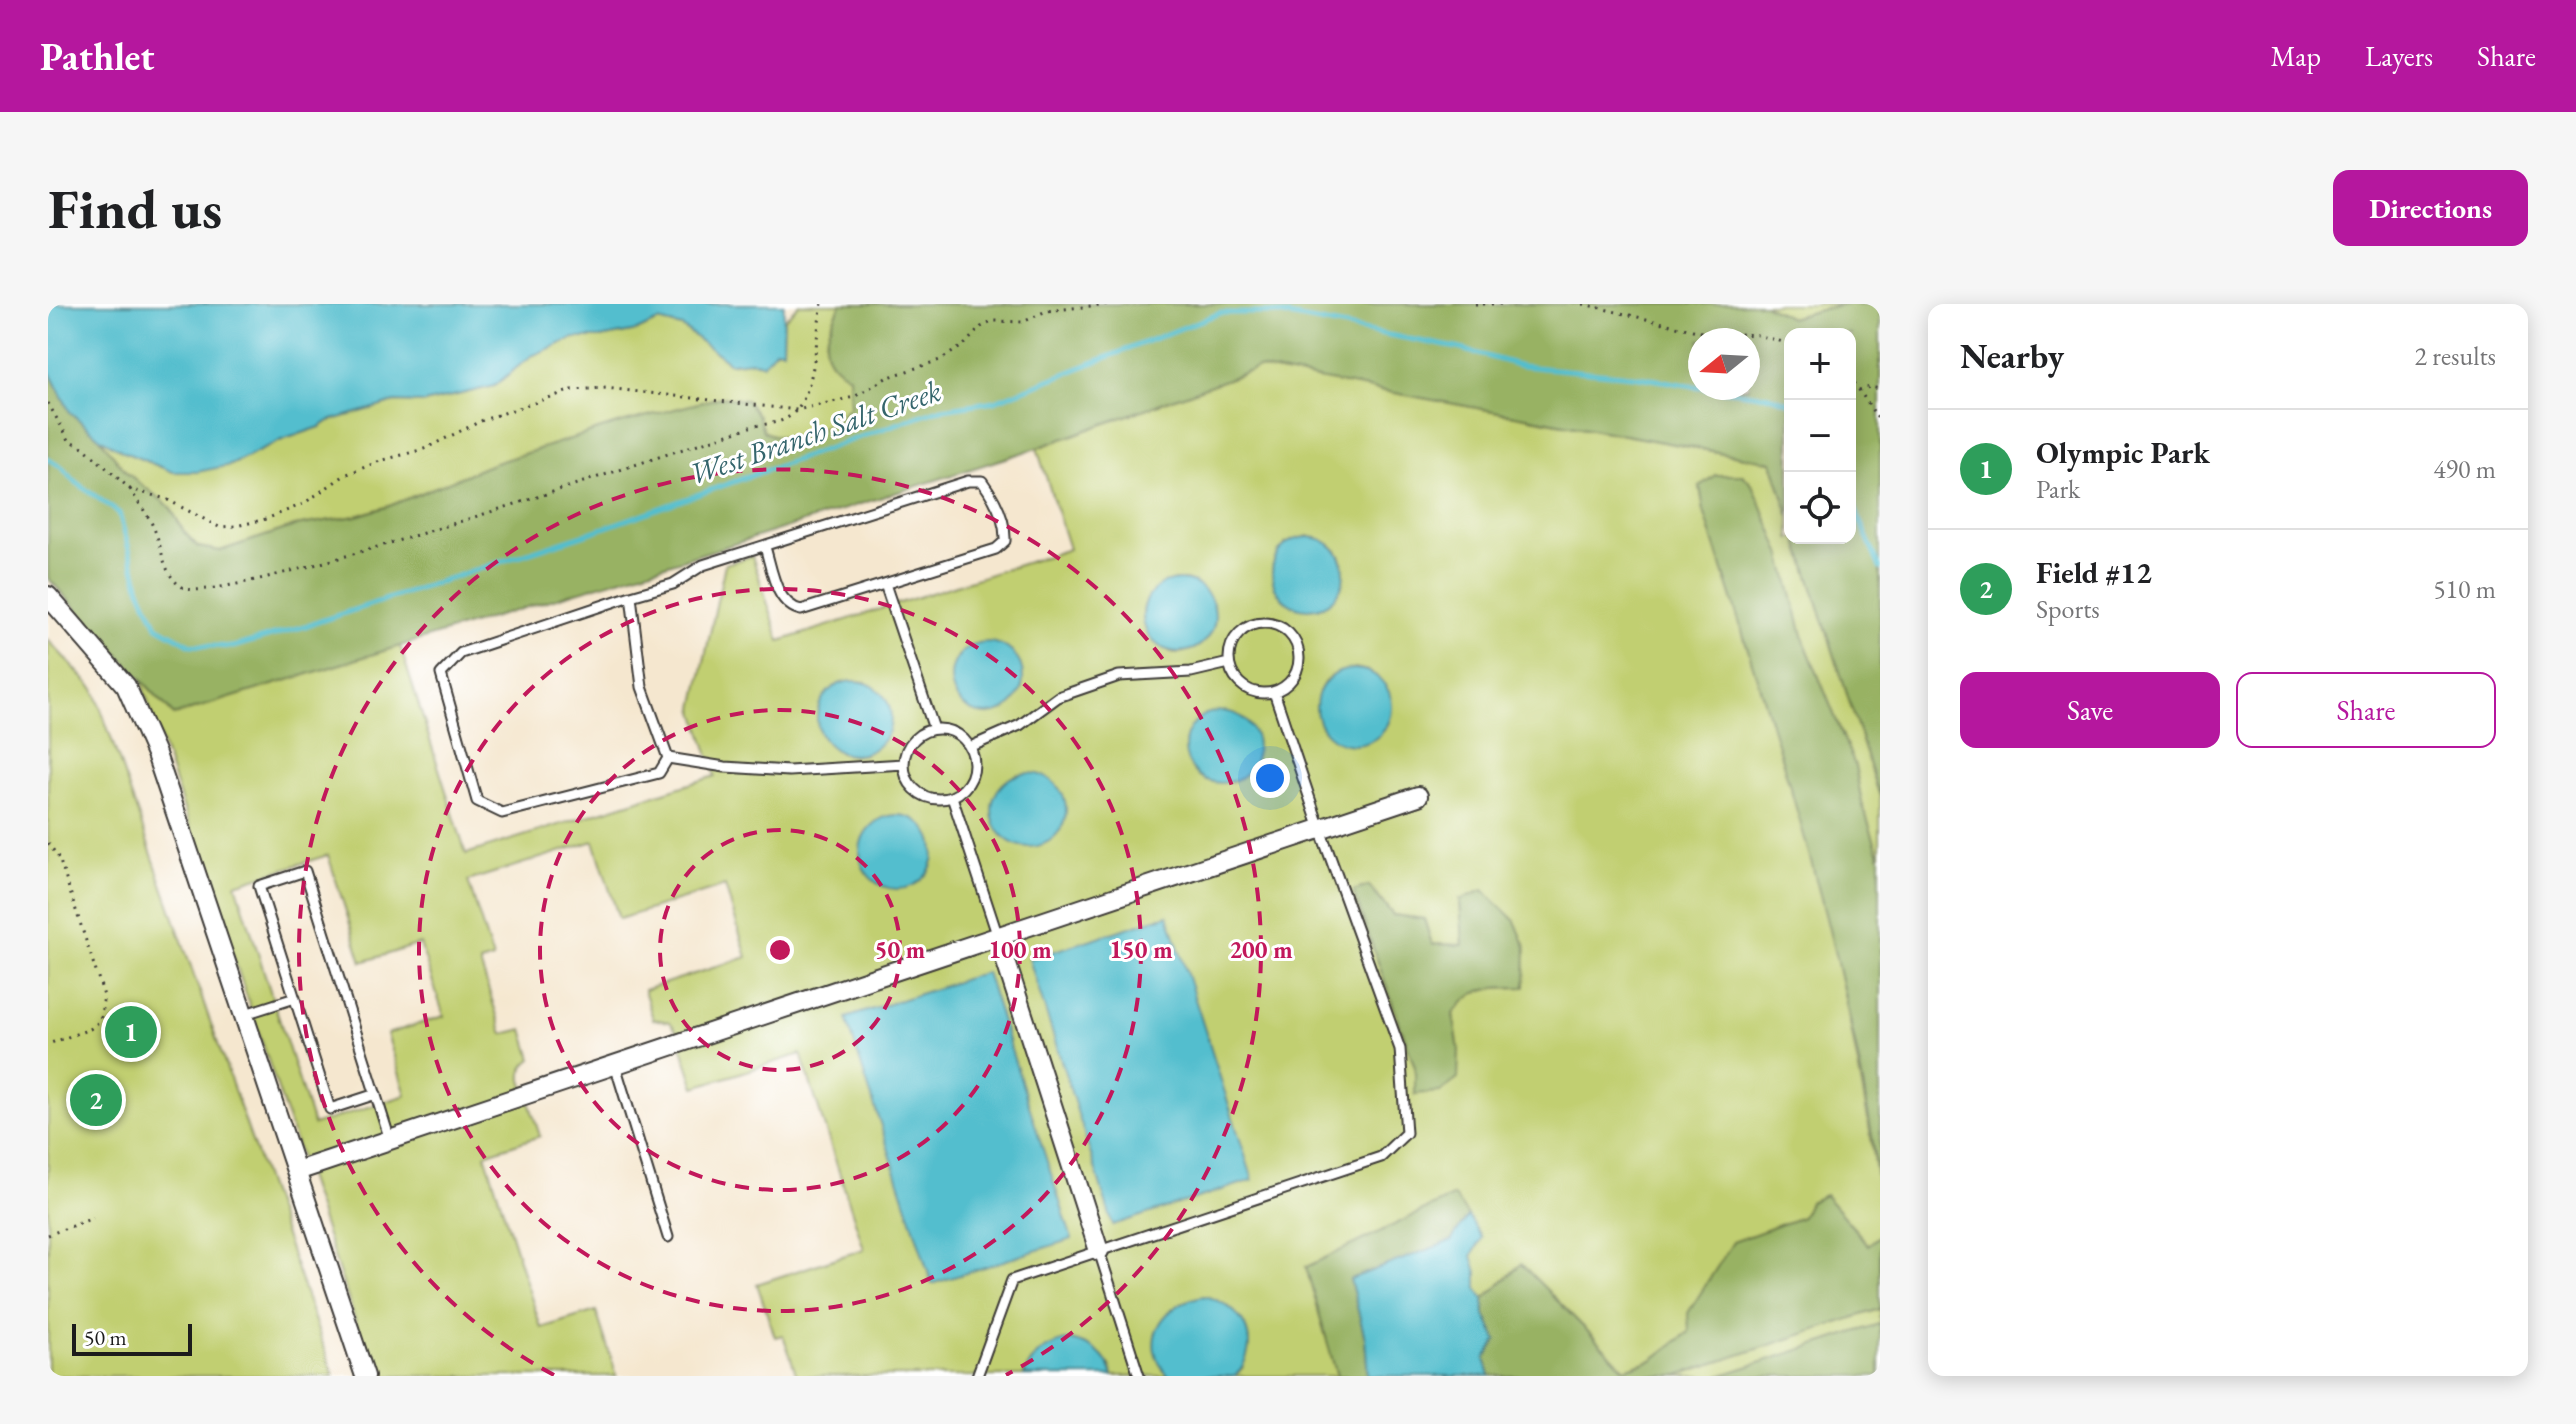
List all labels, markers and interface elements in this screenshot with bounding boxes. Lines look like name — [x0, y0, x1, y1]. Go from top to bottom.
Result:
text: Pathlet — [40, 32, 155, 81]
text: Map — [2271, 38, 2321, 74]
text: Layers — [2365, 38, 2433, 74]
text: Share — [2477, 38, 2536, 74]
button: Directions — [2333, 170, 2528, 246]
text: Find us — [48, 172, 222, 245]
north arrow — [1688, 328, 1760, 400]
map controls — [1784, 328, 1856, 544]
button: + — [1784, 328, 1856, 400]
text: Nearby — [1960, 334, 2064, 378]
text: 2 results — [2415, 339, 2496, 373]
water label: West Branch Salt Creek — [684, 371, 946, 493]
button: − — [1784, 400, 1856, 472]
text: Olympic Park — [2036, 433, 2210, 472]
text: 1 — [1979, 452, 1993, 486]
text: 490 m — [2433, 452, 2496, 486]
button: locate — [1784, 472, 1856, 544]
text: Park — [2036, 472, 2080, 506]
text: Field #12 — [2036, 553, 2152, 592]
text: 2 — [1979, 572, 1993, 606]
text: 510 m — [2433, 572, 2496, 606]
text: Sports — [2036, 592, 2100, 626]
button: Save — [1960, 672, 2220, 748]
button: Share — [2236, 672, 2496, 748]
your location — [1250, 758, 1290, 798]
text: 50 m — [875, 934, 925, 965]
text: 100 m — [988, 934, 1052, 965]
text: 150 m — [1109, 934, 1173, 965]
text: 200 m — [1229, 934, 1293, 965]
centre of rings — [766, 936, 794, 964]
pin: 1 — [105, 1002, 157, 1062]
pin: 2 — [70, 1070, 122, 1130]
scale bar — [72, 1320, 192, 1356]
text: 50 m — [84, 1323, 127, 1352]

